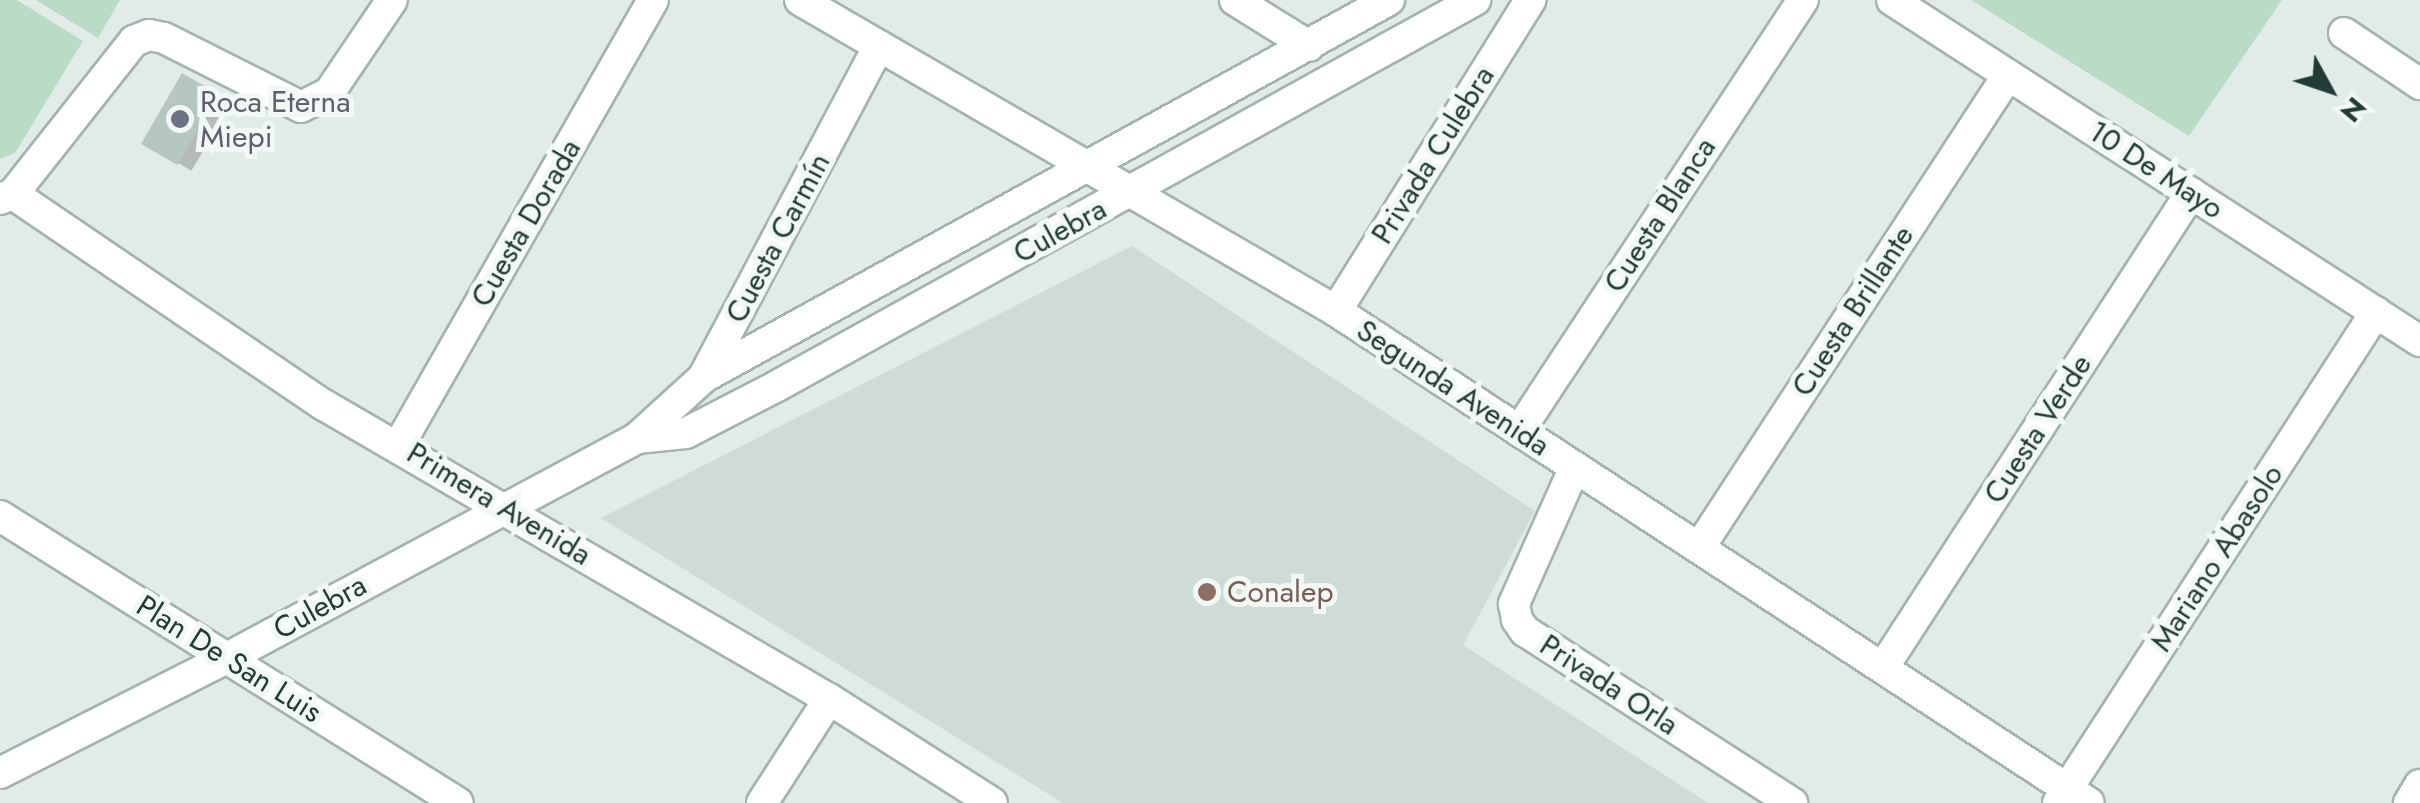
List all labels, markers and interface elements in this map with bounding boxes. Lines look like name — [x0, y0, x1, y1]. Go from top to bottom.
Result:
north arrow — [2280, 40, 2380, 140]
street label: Privada Culebra — [1364, 60, 1502, 250]
place label: Roca Eterna Miepi — [200, 84, 351, 154]
text: N — [2331, 88, 2376, 131]
marker: Roca Eterna Miepi — [169, 108, 191, 130]
street label: 10 De Mayo — [2082, 113, 2230, 227]
street label: Cuesta Blanca — [1597, 131, 1723, 299]
street label: Cuesta Dorada — [464, 133, 588, 313]
street label: Cuesta Carmín — [718, 147, 838, 329]
street label: Culebra — [1007, 191, 1113, 271]
street label: Cuesta Brillante — [1785, 219, 1921, 403]
street label: Segunda Avenida — [1350, 312, 1556, 464]
street label: Cuesta Verde — [1977, 348, 2099, 510]
street label: Primera Avenida — [401, 435, 597, 573]
street label: Mariano Abasolo — [2143, 458, 2291, 658]
street label: Culebra — [267, 567, 373, 647]
place label: Conalep — [1227, 574, 1334, 610]
marker: Conalep — [1196, 581, 1218, 603]
street label: Plan De San Luis — [130, 588, 328, 730]
street label: Privada Orla — [1533, 627, 1685, 743]

